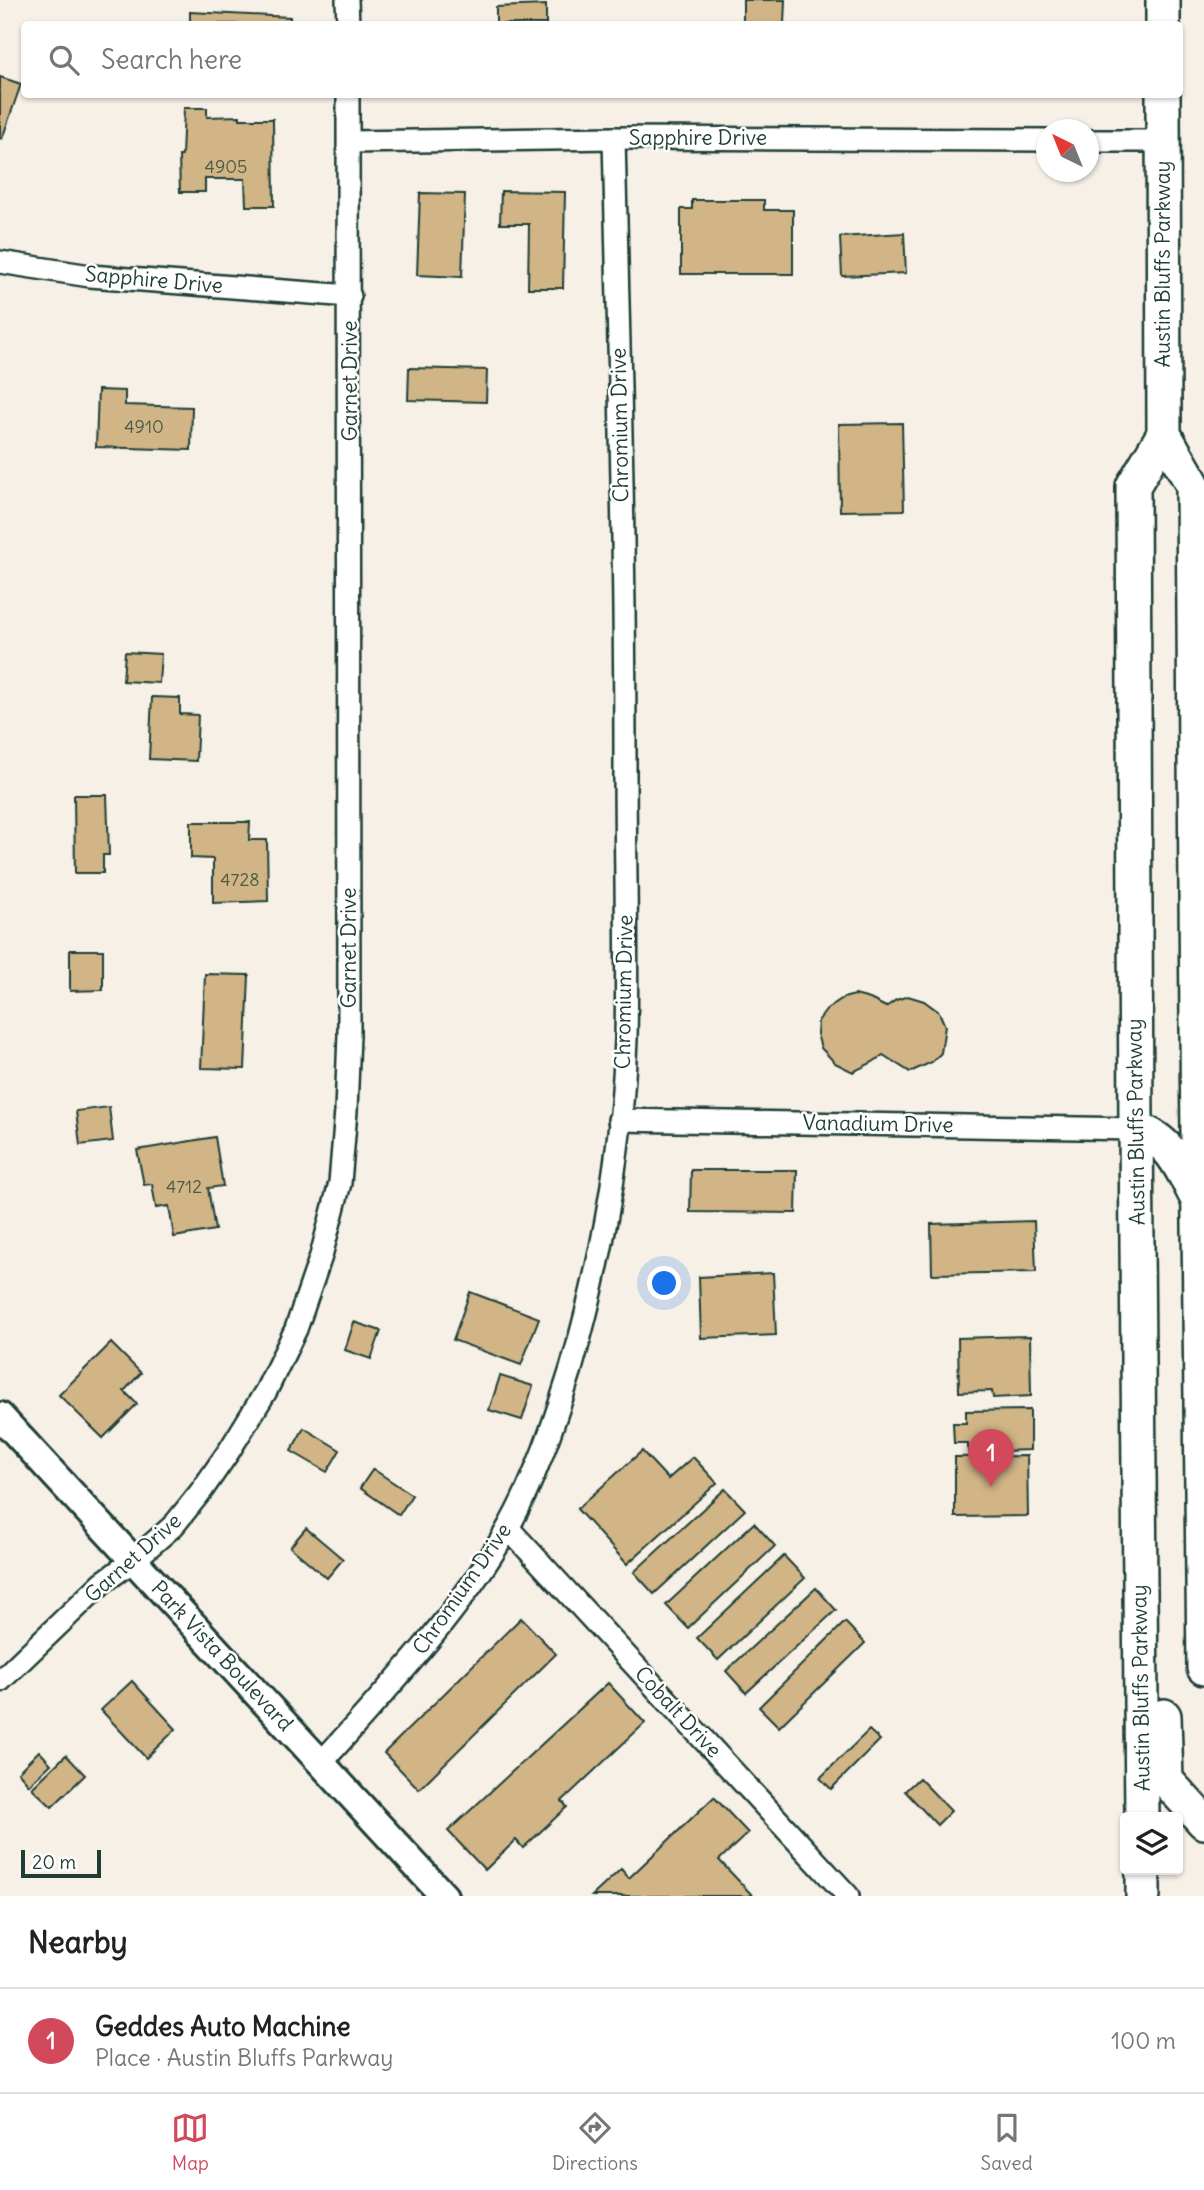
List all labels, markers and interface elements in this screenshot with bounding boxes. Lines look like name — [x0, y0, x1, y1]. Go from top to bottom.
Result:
search box — [21, 21, 1183, 98]
icon: search — [45, 41, 83, 79]
text: Search here — [101, 43, 242, 76]
north arrow — [1036, 119, 1099, 182]
street label: Sapphire Drive — [629, 124, 767, 151]
house number: 4905 — [205, 155, 247, 178]
street label: Austin Bluffs Parkway — [1149, 161, 1176, 367]
street label: Sapphire Drive — [84, 260, 224, 299]
street label: Garnet Drive — [336, 321, 363, 441]
street label: Chromium Drive — [605, 347, 634, 503]
house number: 4910 — [124, 415, 164, 438]
house number: 4728 — [220, 868, 260, 891]
street label: Garnet Drive — [335, 888, 362, 1008]
street label: Chromium Drive — [609, 914, 638, 1070]
street label: Austin Bluffs Parkway — [1120, 1018, 1151, 1226]
street label: Vanadium Drive — [802, 1109, 954, 1138]
house number: 4712 — [166, 1175, 202, 1198]
your location — [647, 1266, 681, 1300]
pin: 1 — [968, 1429, 1014, 1487]
street label: Garnet Drive — [79, 1507, 187, 1608]
street label: Chromium Drive — [406, 1518, 517, 1660]
street label: Park Vista Boulevard — [146, 1575, 299, 1737]
street label: Austin Bluffs Parkway — [1125, 1584, 1156, 1792]
street label: Cobalt Drive — [629, 1660, 728, 1763]
map controls — [1120, 1812, 1183, 1875]
button: layers — [1120, 1812, 1183, 1875]
scale bar — [21, 1847, 102, 1879]
text: 20 m — [32, 1850, 76, 1874]
text: Nearby — [28, 1923, 128, 1961]
text: Geddes Auto Machine — [95, 2010, 350, 2043]
text: 1 — [46, 2026, 56, 2055]
text: 100 m — [1111, 2026, 1176, 2055]
text: Place · Austin Bluffs Parkway — [95, 2043, 393, 2072]
tab: Map — [171, 2109, 209, 2175]
tab: Directions — [552, 2109, 638, 2175]
tab: Saved — [981, 2109, 1033, 2175]

